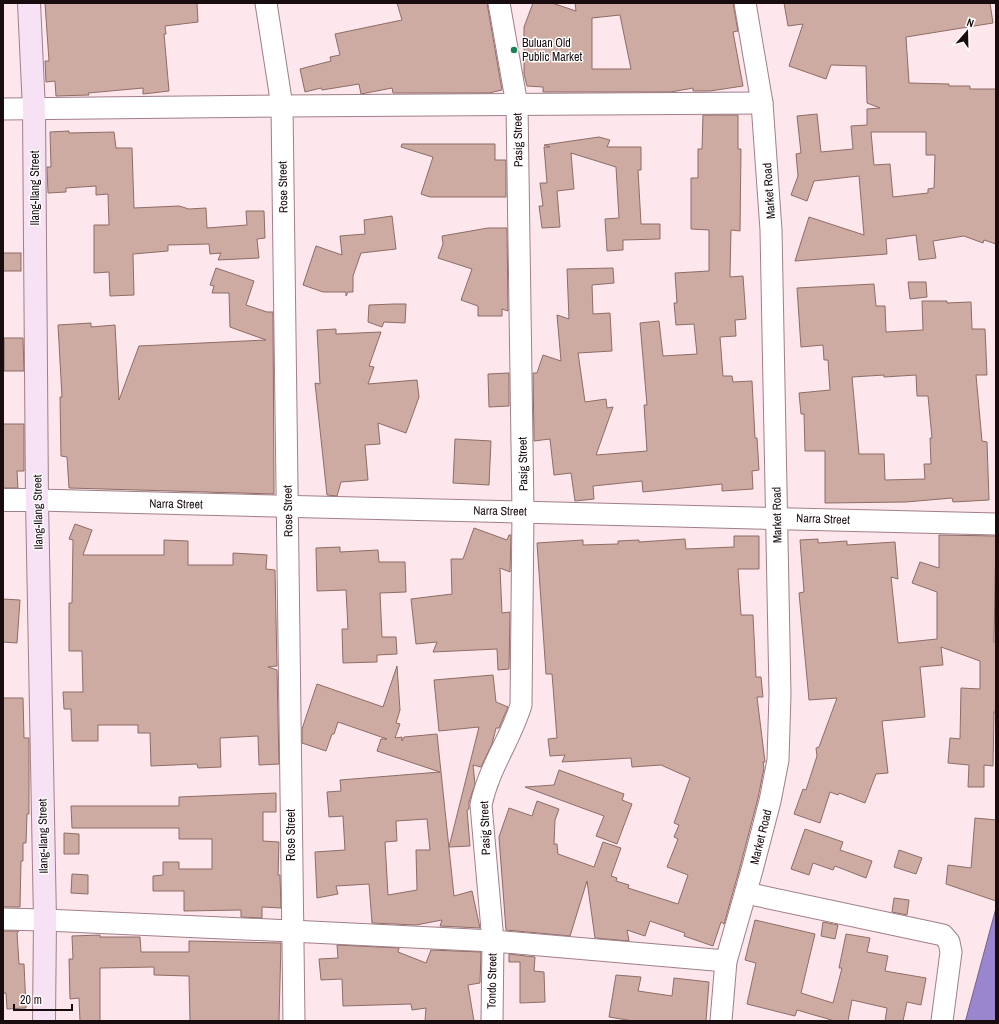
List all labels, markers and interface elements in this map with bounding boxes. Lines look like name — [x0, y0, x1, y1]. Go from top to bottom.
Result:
north arrow — [947, 12, 987, 52]
text: N — [965, 15, 976, 30]
place label: Buluan Old Public Market — [522, 35, 582, 65]
marker: Buluan Old Public Market — [509, 45, 519, 55]
street label: Pasig Street — [510, 113, 526, 167]
street label: Ilang-Ilang Street — [27, 150, 43, 225]
street label: Rose Street — [275, 161, 291, 213]
street label: Market Road — [759, 162, 779, 220]
street label: Pasig Street — [515, 437, 531, 491]
street label: Ilang-Ilang Street — [29, 474, 47, 550]
street label: Rose Street — [280, 485, 296, 537]
street label: Market Road — [769, 487, 785, 543]
street label: Narra Street — [149, 496, 203, 512]
street label: Narra Street — [473, 503, 527, 519]
street label: Narra Street — [796, 510, 850, 528]
street label: Ilang-Ilang Street — [34, 798, 52, 874]
street label: Pasig Street — [476, 800, 494, 855]
street label: Market Road — [746, 808, 776, 866]
street label: Rose Street — [283, 809, 299, 861]
street label: Tondo Street — [484, 953, 500, 1009]
scale bar — [14, 986, 72, 1012]
text: 20 m — [20, 992, 42, 1008]

